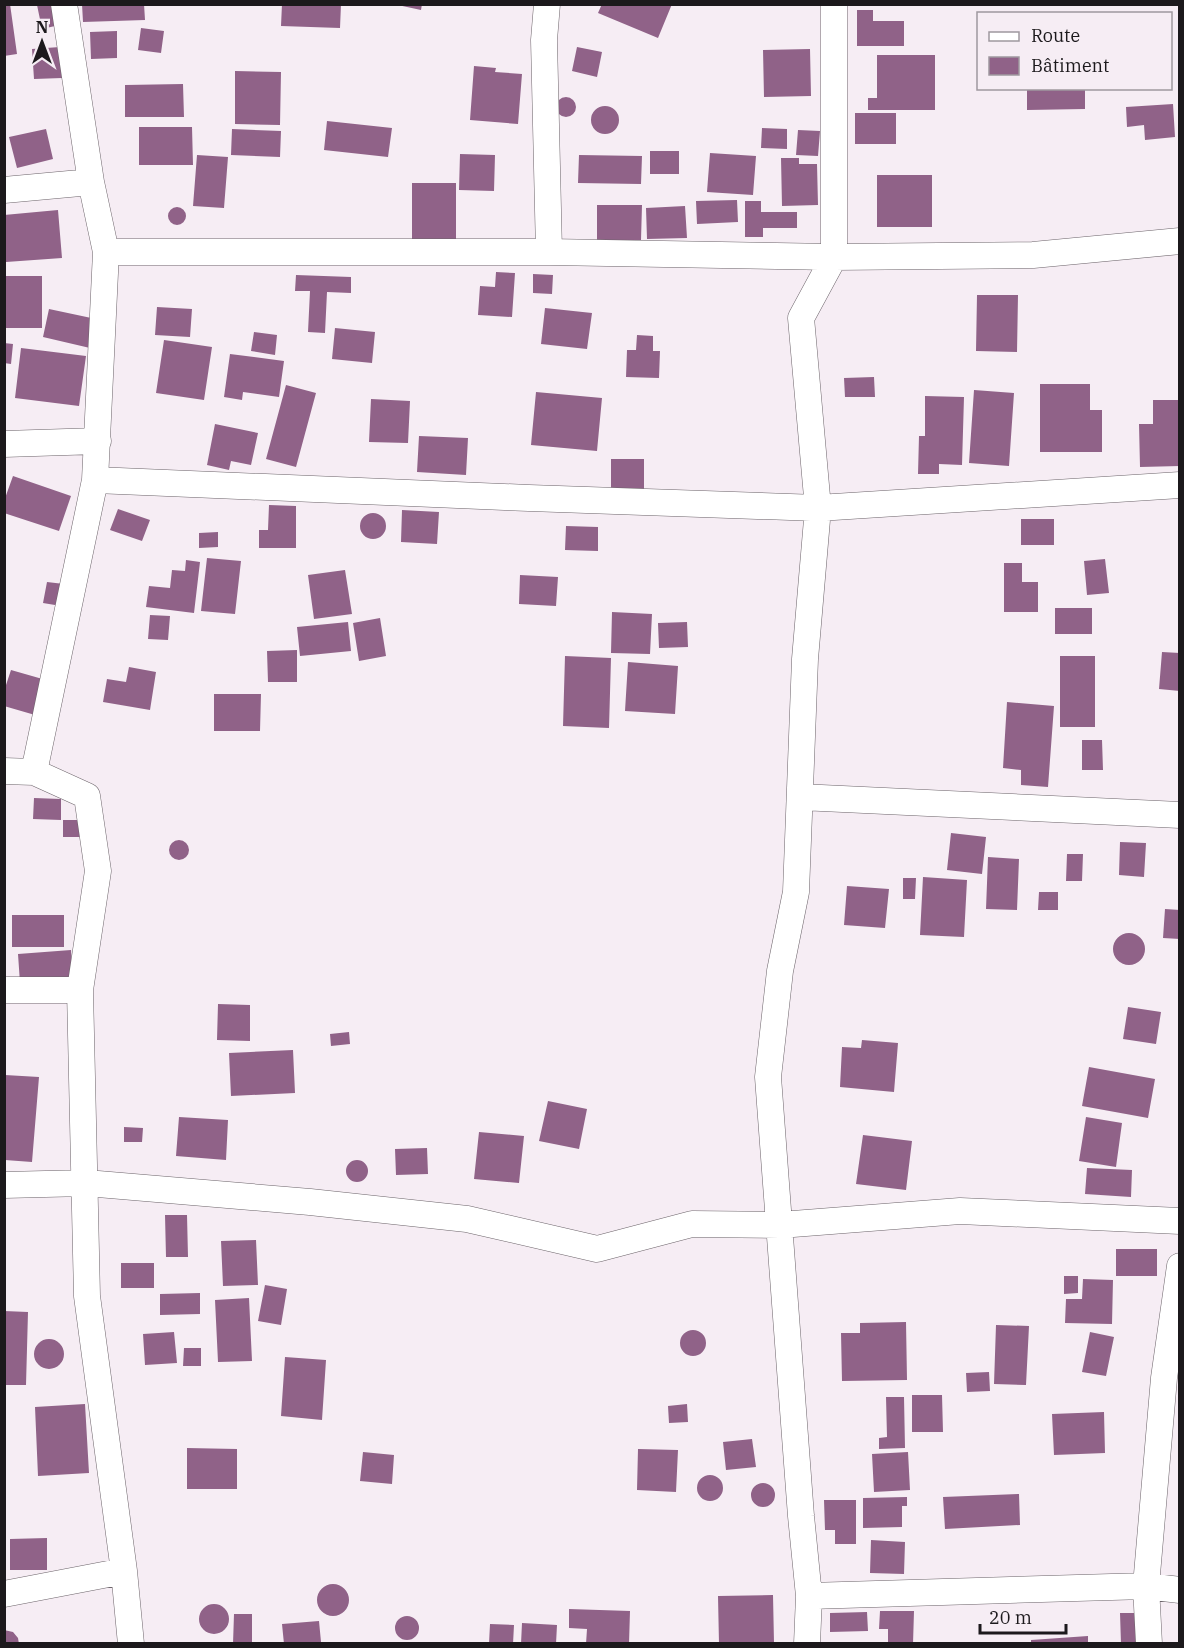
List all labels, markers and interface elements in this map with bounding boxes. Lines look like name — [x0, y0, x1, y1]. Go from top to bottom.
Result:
north arrow — [12, 12, 72, 72]
legend — [977, 12, 1172, 90]
text: N — [36, 17, 48, 37]
text: Route — [1031, 24, 1080, 47]
text: Bâtiment — [1031, 54, 1109, 77]
scale bar — [980, 1597, 1066, 1635]
text: 20 m — [989, 1606, 1032, 1629]

